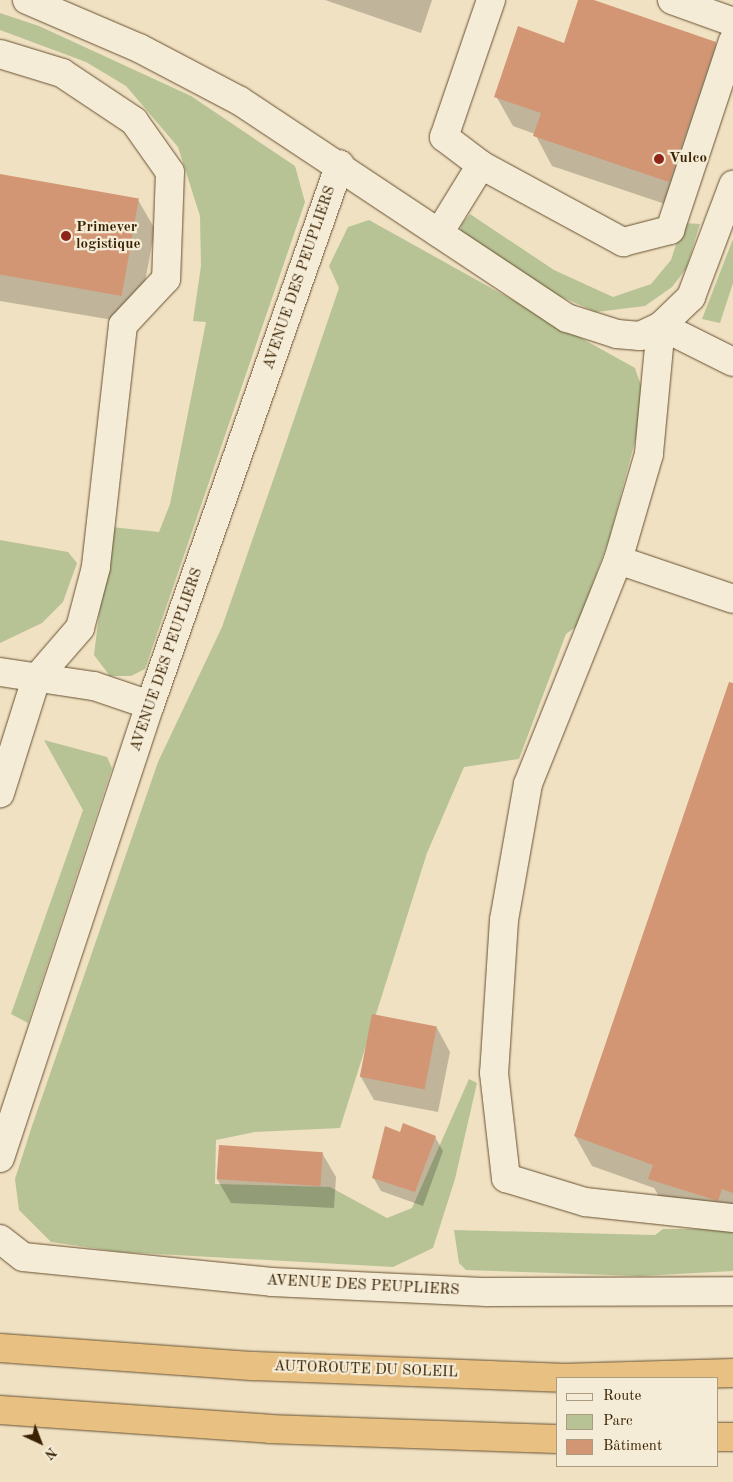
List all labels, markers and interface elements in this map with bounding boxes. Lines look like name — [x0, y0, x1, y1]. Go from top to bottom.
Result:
place label: Vulco — [669, 150, 707, 168]
marker: Vulco — [653, 153, 665, 165]
street label: AVENUE DES PEUPLIERS — [260, 184, 340, 372]
place label: Primever logistique — [76, 218, 140, 253]
marker: Primever logistique — [60, 230, 72, 242]
street label: AVENUE DES PEUPLIERS — [127, 566, 207, 754]
street label: AVENUE DES PEUPLIERS — [266, 1272, 460, 1300]
street label: AUTOROUTE DU SOLEIL — [274, 1358, 458, 1382]
legend — [556, 1377, 718, 1467]
text: Route — [603, 1389, 641, 1404]
text: Parc — [603, 1414, 633, 1429]
north arrow — [15, 1417, 65, 1467]
text: Bâtiment — [603, 1439, 662, 1454]
text: N — [42, 1444, 59, 1462]

